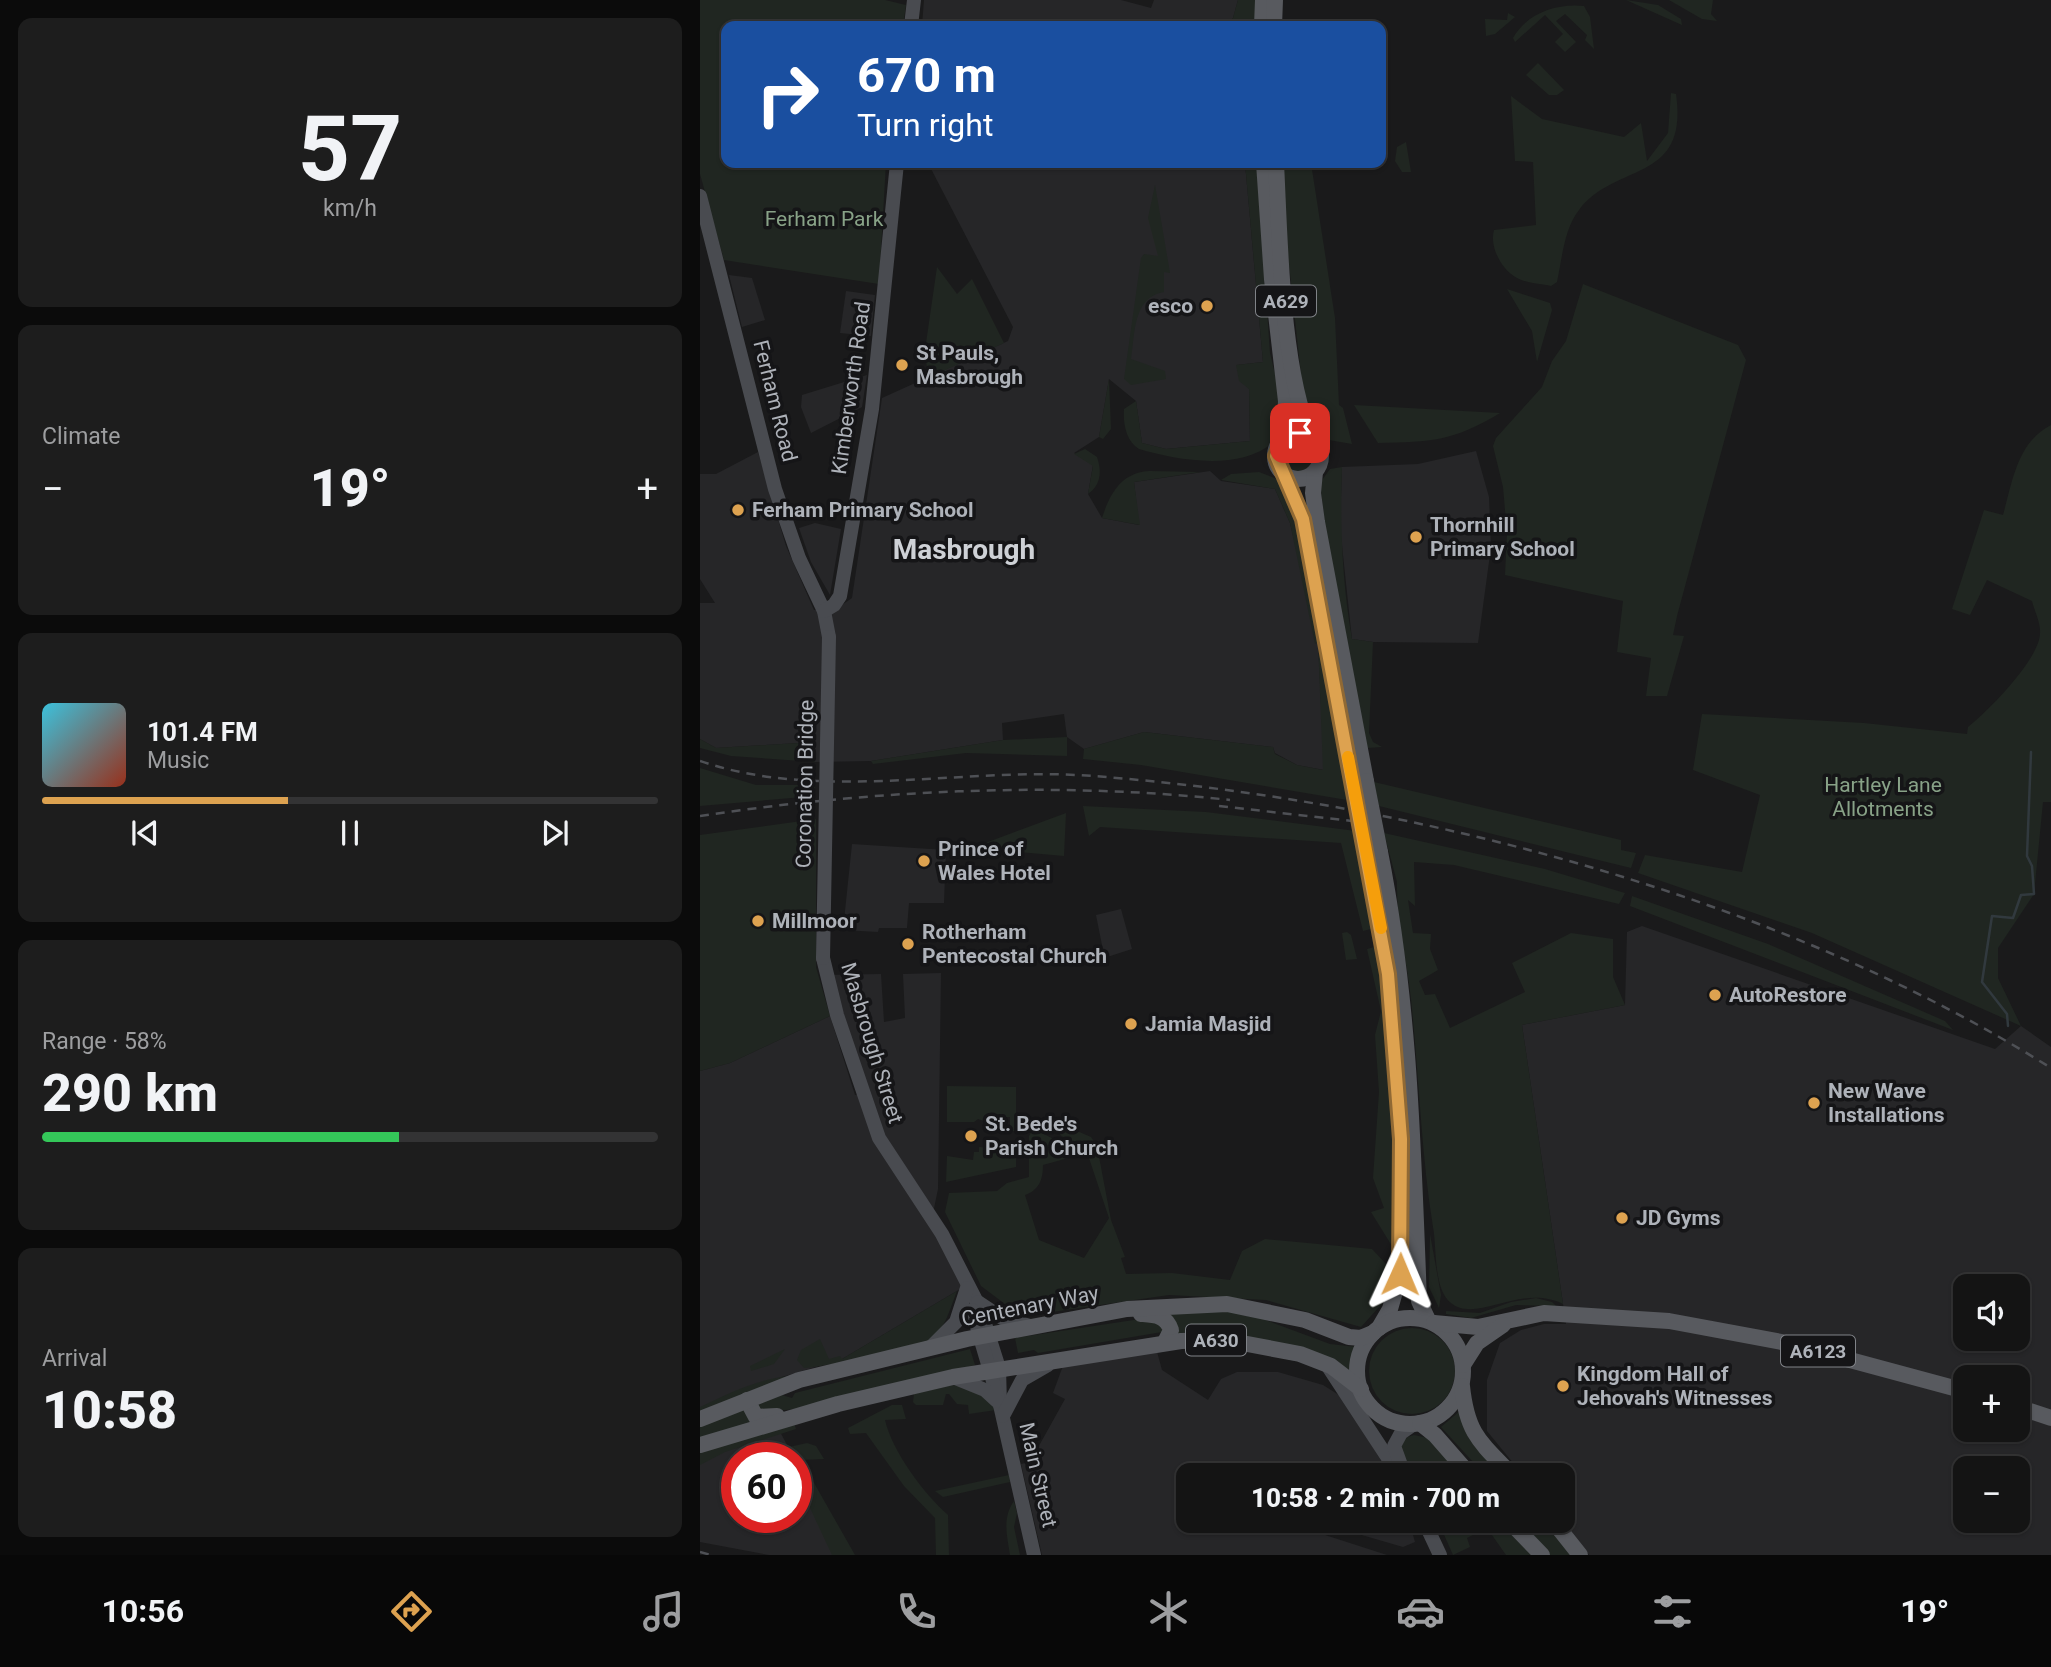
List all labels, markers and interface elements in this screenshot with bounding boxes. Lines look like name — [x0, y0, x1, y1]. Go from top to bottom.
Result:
text: 670 m — [857, 47, 996, 104]
icon: right — [742, 49, 833, 140]
text: 57 — [298, 96, 402, 202]
text: Turn right — [857, 106, 993, 144]
text: km/h — [323, 195, 377, 222]
park label: Ferham Park — [765, 207, 884, 231]
road number: A629 — [1256, 286, 1316, 316]
place label: esco — [1148, 294, 1193, 318]
marker: esco — [1199, 298, 1215, 314]
street label: Kimberworth Road — [827, 300, 875, 476]
street label: Ferham Road — [748, 338, 802, 464]
place label: St Pauls, Masbrough — [916, 341, 1023, 389]
marker: St Pauls, Masbrough — [894, 357, 910, 373]
pin — [1270, 403, 1330, 463]
icon: arrive — [1281, 414, 1319, 452]
text: Climate — [42, 423, 121, 450]
text: 19° — [310, 458, 390, 519]
text: − — [42, 467, 64, 511]
text: + — [636, 467, 658, 511]
place label: Ferham Primary School — [752, 498, 974, 522]
marker: Ferham Primary School — [730, 502, 746, 518]
place label: Thornhill Primary School — [1430, 513, 1575, 561]
marker: Thornhill Primary School — [1408, 529, 1424, 545]
district label: Masbrough — [893, 533, 1035, 566]
street label: Coronation Bridge — [792, 700, 818, 868]
text: 101.4 FM — [147, 717, 258, 747]
text: Music — [147, 747, 209, 774]
park label: Hartley Lane Allotments — [1824, 773, 1942, 821]
icon: previous — [126, 814, 164, 852]
icon: pause — [331, 814, 369, 852]
icon: next — [536, 814, 574, 852]
place label: Prince of Wales Hotel — [938, 837, 1051, 885]
marker: Prince of Wales Hotel — [916, 853, 932, 869]
place label: Millmoor — [772, 909, 857, 933]
marker: Millmoor — [750, 913, 766, 929]
place label: Rotherham Pentecostal Church — [922, 920, 1107, 968]
marker: Rotherham Pentecostal Church — [900, 936, 916, 952]
street label: Masbrough Street — [836, 960, 908, 1126]
place label: AutoRestore — [1729, 983, 1847, 1007]
marker: AutoRestore — [1707, 987, 1723, 1003]
place label: Jamia Masjid — [1145, 1012, 1271, 1036]
marker: Jamia Masjid — [1123, 1016, 1139, 1032]
text: Range · 58% — [42, 1028, 167, 1055]
text: 290 km — [42, 1063, 218, 1124]
place label: New Wave Installations — [1828, 1079, 1945, 1127]
marker: New Wave Installations — [1806, 1095, 1822, 1111]
place label: St. Bede's Parish Church — [985, 1112, 1118, 1160]
marker: St. Bede's Parish Church — [963, 1128, 979, 1144]
place label: JD Gyms — [1636, 1206, 1721, 1230]
marker: JD Gyms — [1614, 1210, 1630, 1226]
position arrow — [1363, 1237, 1437, 1311]
map controls — [1953, 1274, 2030, 1533]
button: sound — [1953, 1274, 2030, 1351]
street label: Centenary Way — [959, 1281, 1101, 1331]
road number: A630 — [1186, 1324, 1246, 1356]
road number: A6123 — [1781, 1336, 1855, 1366]
text: Arrival — [42, 1345, 107, 1372]
place label: Kingdom Hall of Jehovah's Witnesses — [1577, 1362, 1773, 1410]
button: + — [1953, 1365, 2030, 1442]
marker: Kingdom Hall of Jehovah's Witnesses — [1555, 1378, 1571, 1394]
text: 10:58 — [42, 1380, 177, 1441]
street label: Main Street — [1014, 1420, 1062, 1530]
speed limit sign: 60 — [721, 1442, 812, 1533]
button: − — [1953, 1456, 2030, 1533]
text: 10:58 · 2 min · 700 m — [1251, 1483, 1500, 1513]
icon: directions — [387, 1587, 436, 1636]
icon: music — [639, 1587, 688, 1636]
icon: phone — [892, 1587, 941, 1636]
icon: climate — [1144, 1587, 1193, 1636]
icon: car — [1396, 1587, 1445, 1636]
icon: filters — [1648, 1587, 1697, 1636]
text: 10:56 — [102, 1592, 184, 1630]
text: 19° — [1900, 1592, 1949, 1630]

